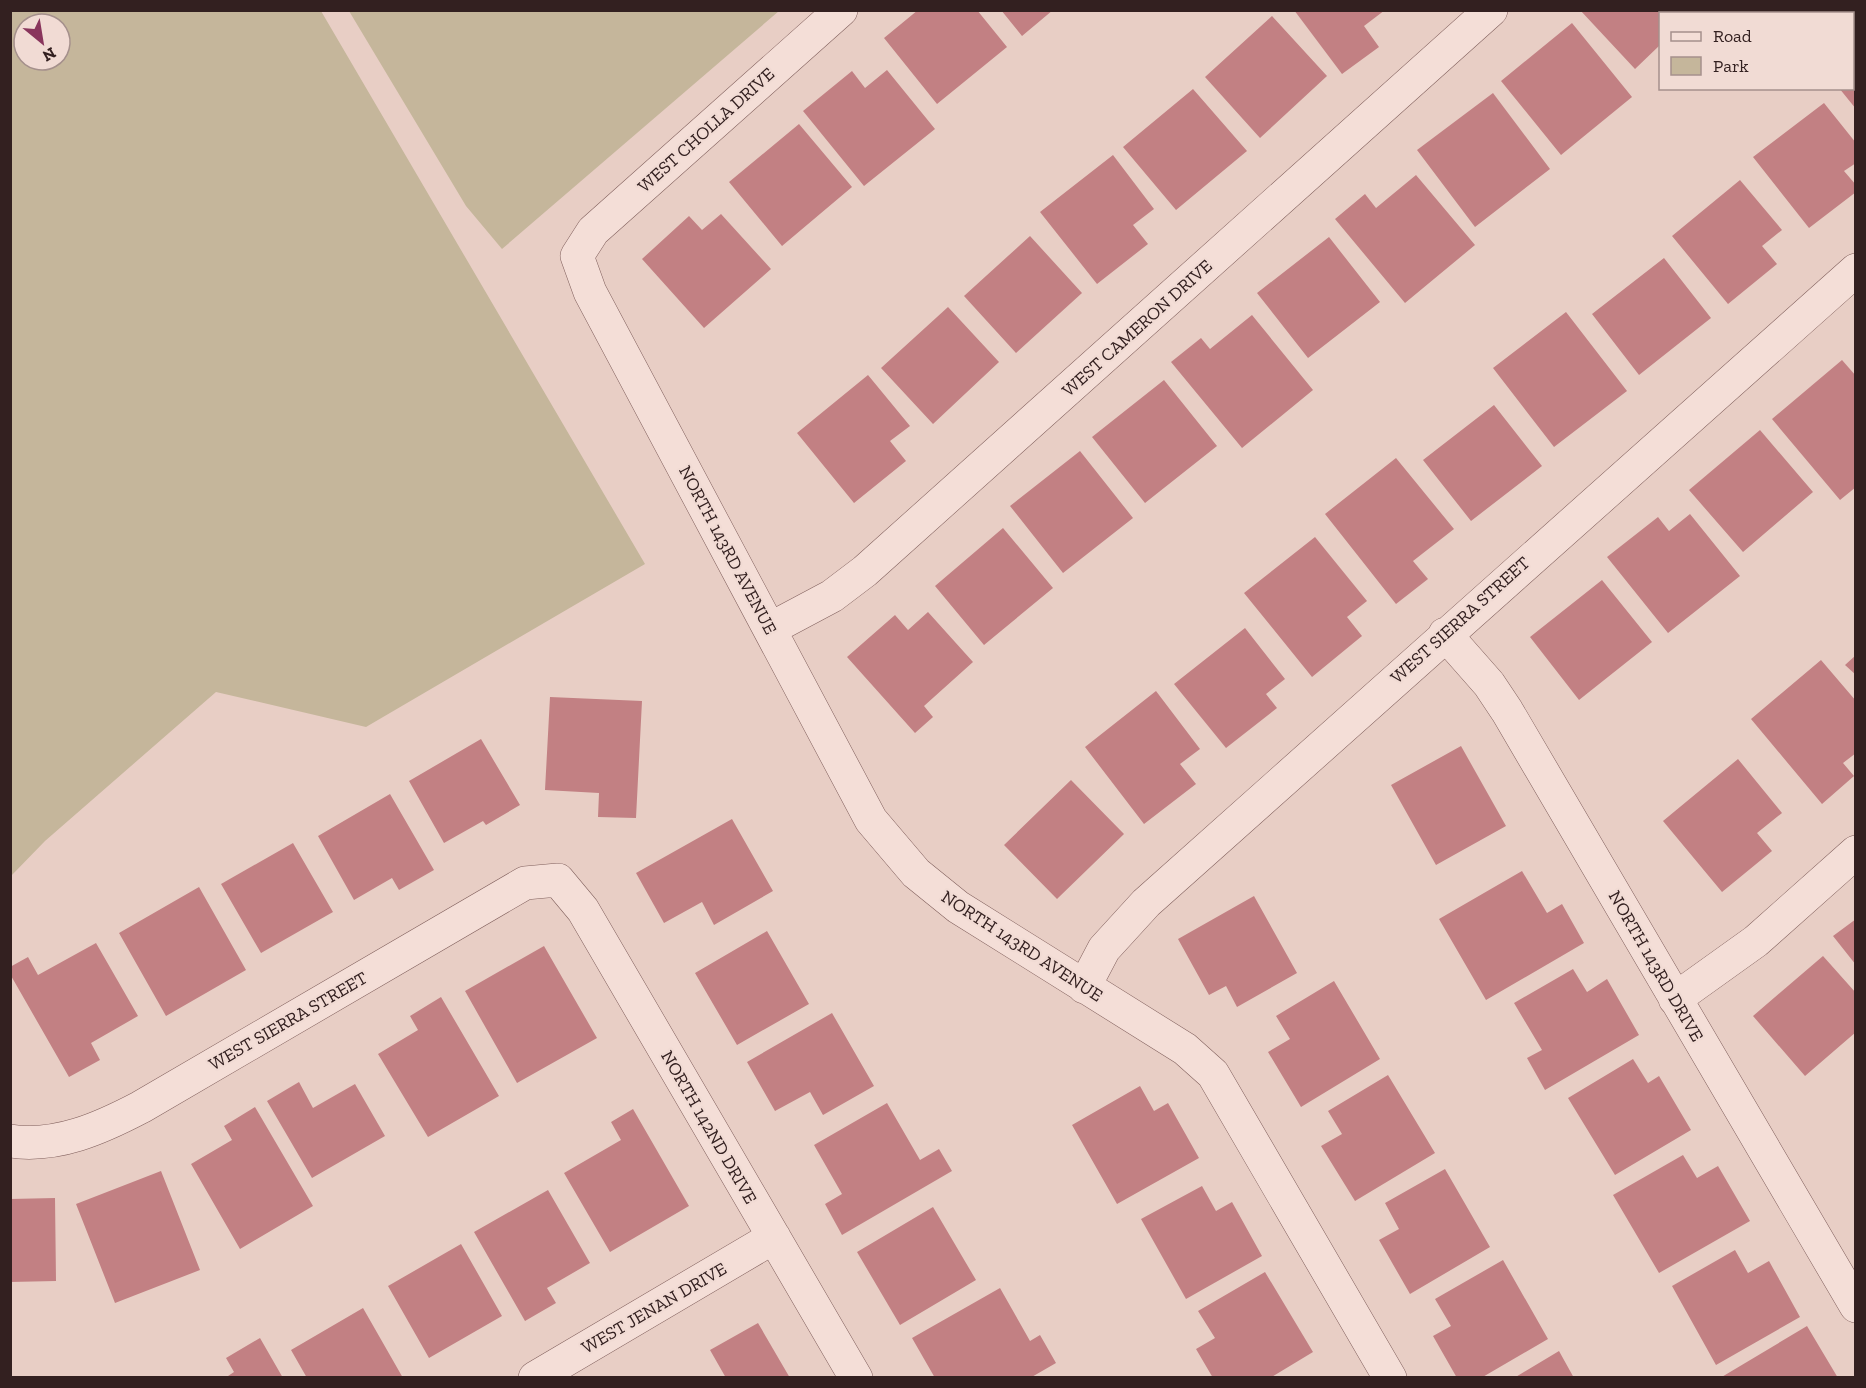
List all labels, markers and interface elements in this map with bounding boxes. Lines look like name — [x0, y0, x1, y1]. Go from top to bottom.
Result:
north arrow — [12, 12, 72, 72]
legend — [1659, 12, 1854, 90]
text: Road — [1713, 25, 1752, 47]
text: N — [39, 43, 59, 66]
text: Park — [1713, 55, 1749, 77]
street label: WEST CHOLLA DRIVE — [633, 63, 779, 197]
street label: WEST CAMERON DRIVE — [1057, 255, 1217, 401]
street label: NORTH 143RD AVENUE — [674, 462, 782, 638]
street label: WEST SIERRA STREET — [1386, 552, 1534, 688]
street label: NORTH 143RD AVENUE — [937, 886, 1107, 1006]
street label: NORTH 143RD DRIVE — [1604, 887, 1708, 1045]
street label: WEST SIERRA STREET — [205, 967, 371, 1075]
street label: NORTH 142ND DRIVE — [656, 1046, 762, 1208]
street label: WEST JENAN DRIVE — [578, 1257, 730, 1359]

